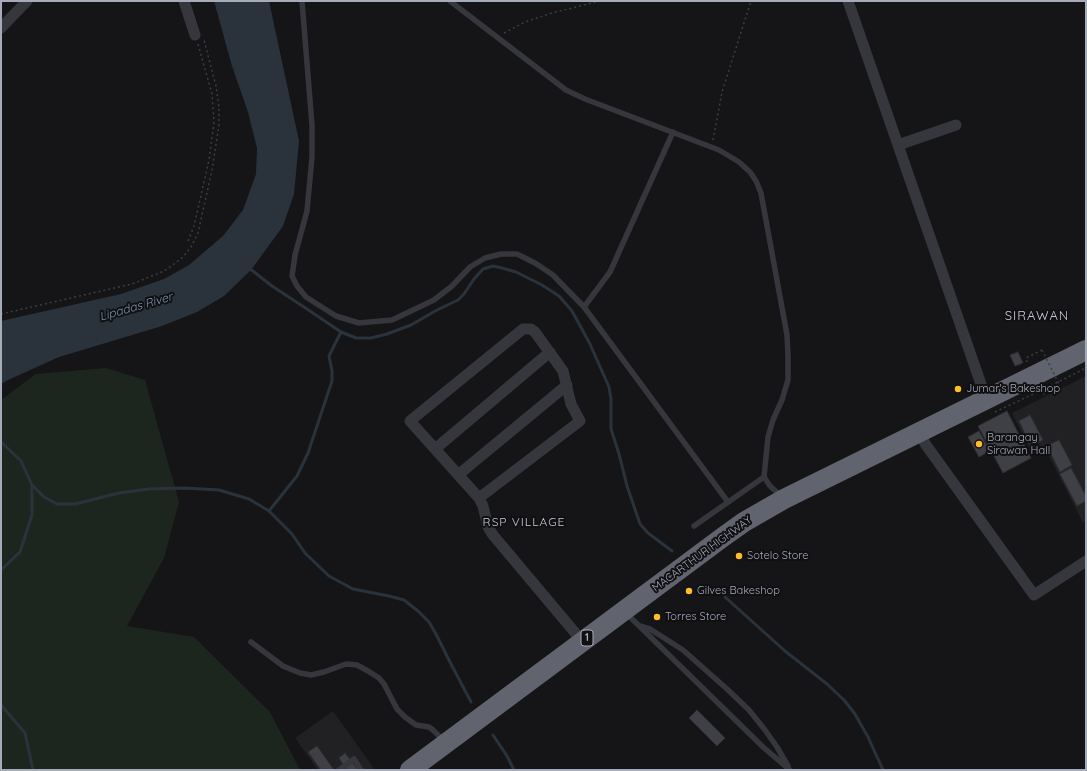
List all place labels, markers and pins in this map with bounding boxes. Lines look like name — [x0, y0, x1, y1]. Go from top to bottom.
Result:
place label: Jumar's Bakeshop — [966, 382, 1060, 396]
marker: Jumar's Bakeshop — [953, 384, 963, 394]
place label: Barangay Sirawan Hall — [987, 431, 1050, 457]
marker: Barangay Sirawan Hall — [974, 439, 984, 449]
place label: Sotelo Store — [747, 549, 808, 563]
marker: Sotelo Store — [734, 551, 744, 561]
place label: Gilves Bakeshop — [697, 584, 780, 598]
marker: Gilves Bakeshop — [684, 586, 694, 596]
place label: Torres Store — [665, 610, 726, 624]
marker: Torres Store — [652, 612, 662, 622]

